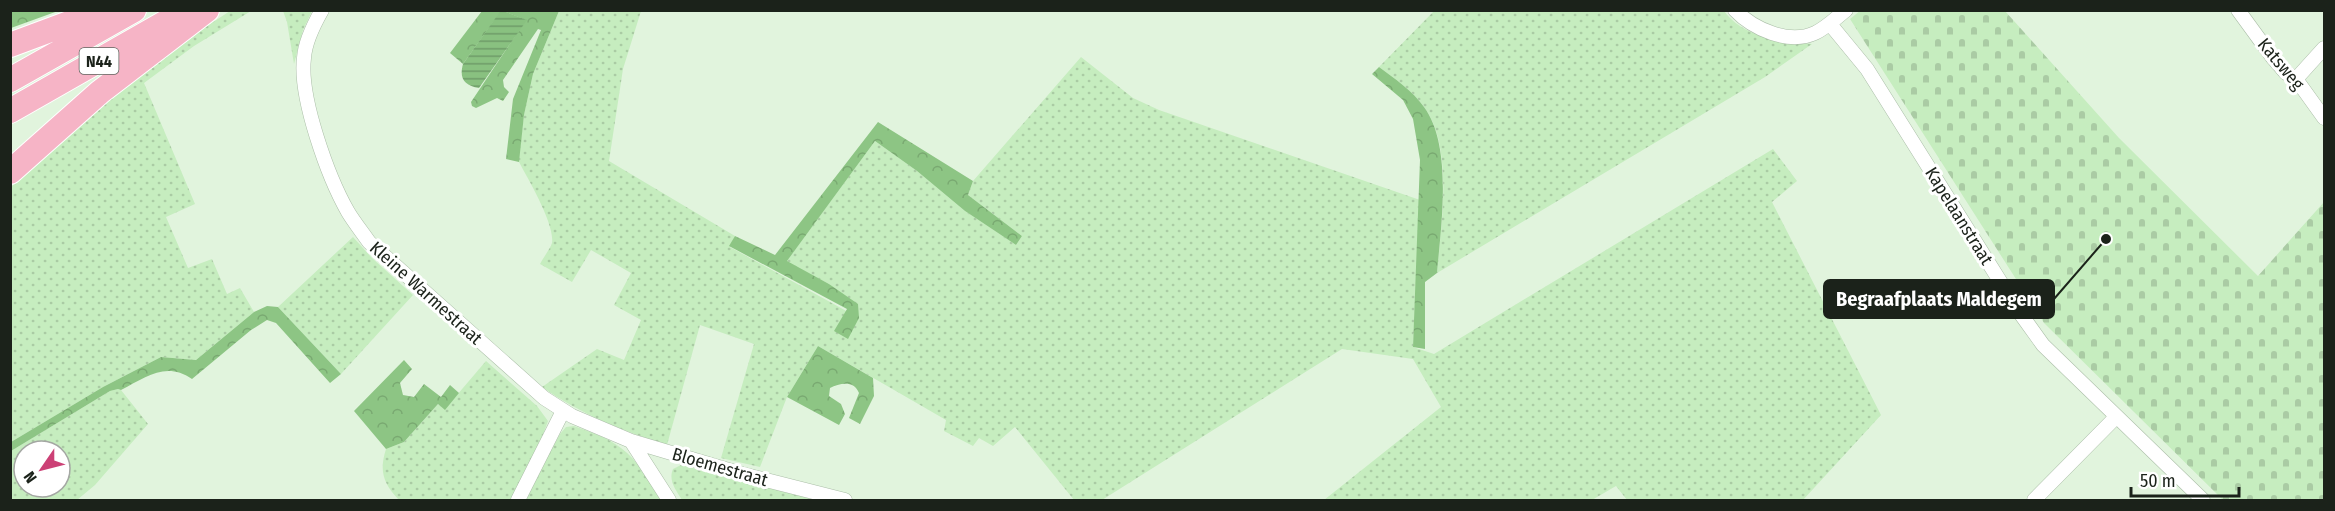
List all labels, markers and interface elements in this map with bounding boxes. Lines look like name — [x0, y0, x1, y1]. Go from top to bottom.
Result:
street label: Katsweg — [2253, 34, 2309, 95]
road number: N44 — [80, 48, 118, 74]
street label: Kapelaanstraat — [1920, 163, 1998, 269]
street label: Kleine Warmestraat — [365, 237, 487, 349]
callout: Begraafplaats Maldegem — [1824, 280, 2054, 318]
text: Begraafplaats Maldegem — [1836, 287, 2042, 311]
north arrow — [12, 439, 72, 499]
street label: Bloemestraat — [670, 443, 770, 491]
scale bar — [2131, 460, 2239, 498]
text: N — [20, 468, 41, 487]
text: 50 m — [2140, 470, 2176, 492]

